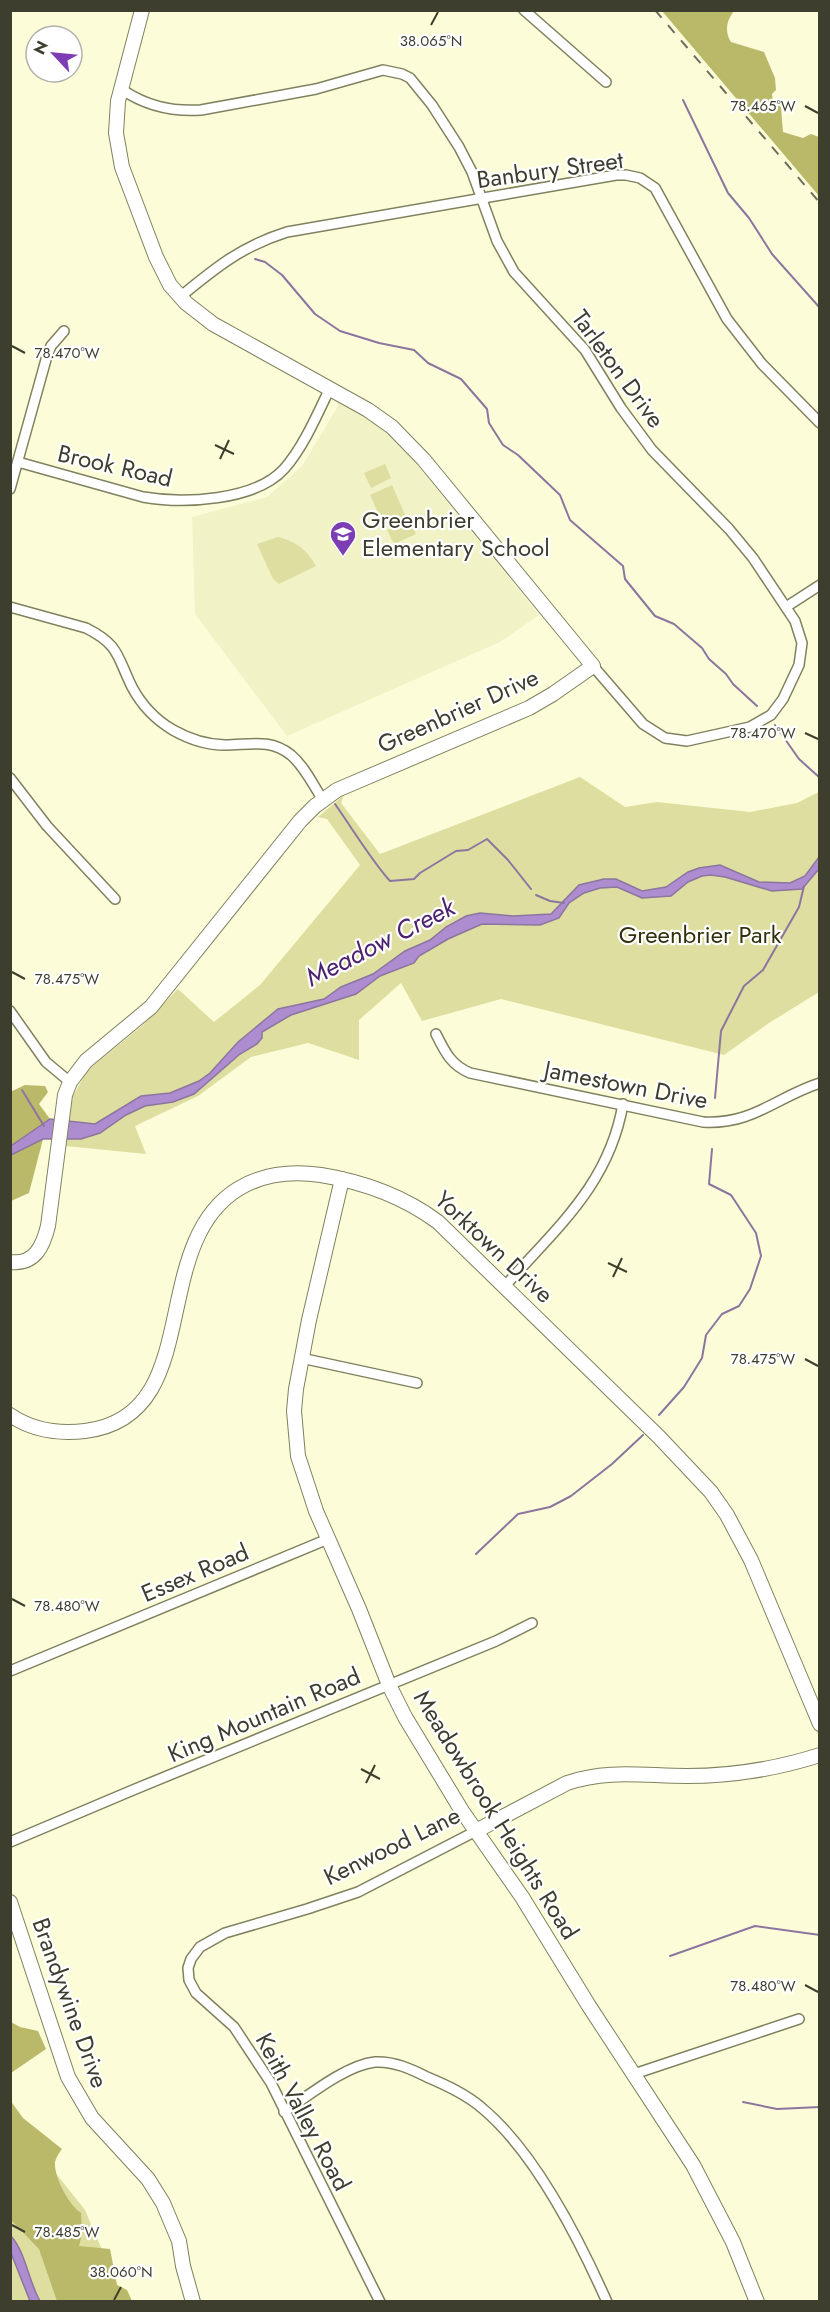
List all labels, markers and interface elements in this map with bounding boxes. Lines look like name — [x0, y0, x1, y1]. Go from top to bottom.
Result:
north arrow — [24, 24, 84, 84]
text: 38.065°N — [400, 30, 462, 52]
text: N — [28, 37, 54, 58]
text: 78.465°W — [730, 95, 796, 117]
street label: Banbury Street — [474, 142, 626, 197]
street label: Tarleton Drive — [564, 302, 673, 435]
text: 78.470°W — [35, 342, 100, 364]
street label: Brook Road — [54, 435, 176, 496]
place label: Greenbrier Elementary School — [362, 502, 550, 565]
school or university icon: Greenbrier Elementary School — [328, 519, 358, 557]
street label: Greenbrier Drive — [372, 659, 544, 762]
text: 78.470°W — [731, 722, 796, 744]
water label: Meadow Creek — [299, 887, 463, 996]
park label: Greenbrier Park — [619, 917, 782, 952]
text: 78.475°W — [35, 968, 99, 990]
street label: Jamestown Drive — [538, 1051, 711, 1118]
street label: Yorktown Drive — [427, 1182, 561, 1311]
text: 78.475°W — [731, 1348, 795, 1370]
street label: Essex Road — [136, 1534, 254, 1611]
text: 78.480°W — [34, 1595, 100, 1617]
street label: King Mountain Road — [162, 1658, 366, 1771]
street label: Meadowbrook Heights Road — [405, 1683, 588, 1946]
street label: Kenwood Lane — [318, 1797, 466, 1894]
street label: Brandywine Drive — [23, 1913, 117, 2093]
text: 78.480°W — [730, 1975, 796, 1997]
street label: Keith Valley Road — [247, 2026, 360, 2197]
text: 78.485°W — [35, 2221, 100, 2243]
text: 38.060°N — [89, 2261, 153, 2283]

